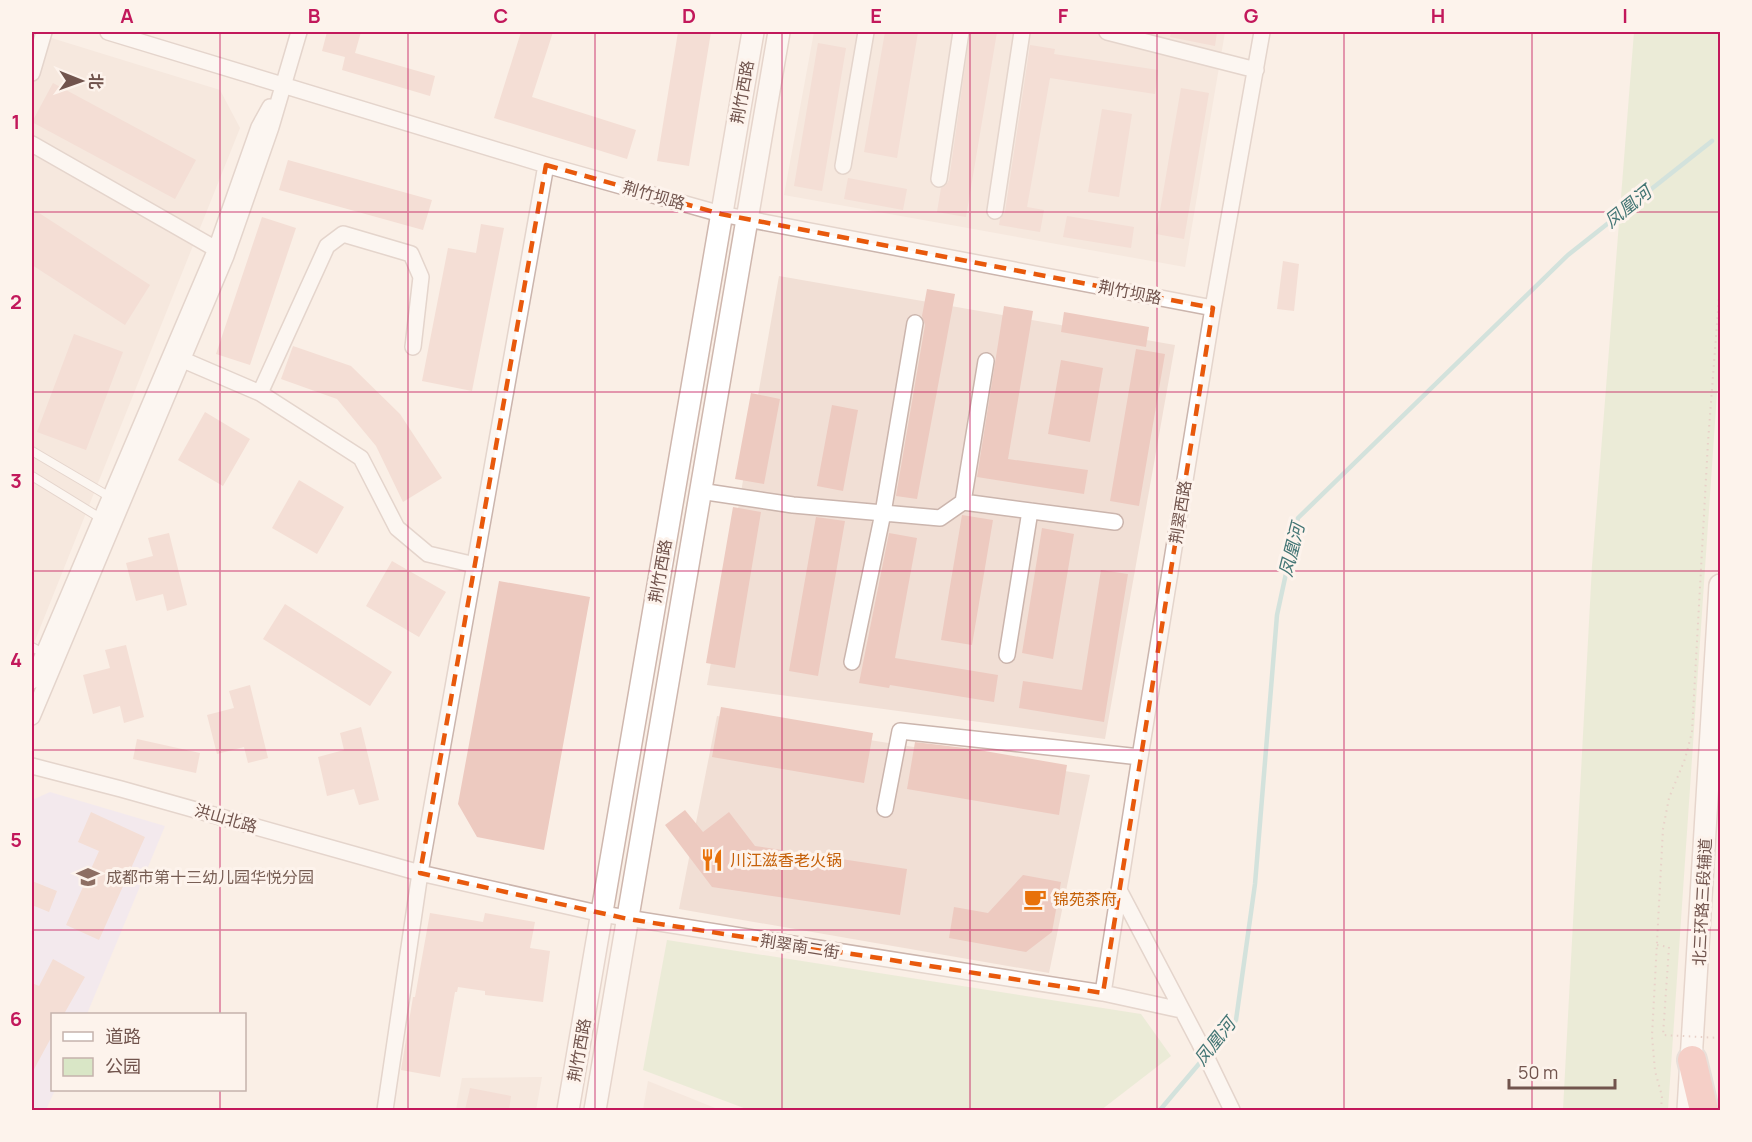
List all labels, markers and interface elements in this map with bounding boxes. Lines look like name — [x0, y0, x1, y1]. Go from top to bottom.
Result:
text: A — [120, 2, 134, 29]
text: B — [308, 2, 321, 29]
text: C — [494, 2, 508, 29]
text: D — [682, 2, 696, 29]
text: E — [870, 2, 882, 29]
text: F — [1058, 2, 1069, 29]
text: G — [1244, 2, 1259, 29]
text: H — [1431, 2, 1445, 29]
text: I — [1622, 2, 1628, 29]
north arrow — [51, 51, 111, 111]
street label: 荆竹西路 — [726, 59, 758, 125]
text: 北 — [85, 73, 107, 89]
text: 1 — [12, 108, 20, 135]
street label: 荆竹坝路 — [620, 176, 688, 214]
water label: 凤凰河 — [1599, 178, 1658, 233]
street label: 荆竹坝路 — [1096, 275, 1164, 309]
text: 2 — [10, 288, 22, 315]
text: 3 — [10, 467, 22, 494]
street label: 荆翠西路 — [1164, 479, 1196, 545]
water label: 凤凰河 — [1273, 518, 1310, 579]
street label: 荆竹西路 — [644, 538, 676, 604]
text: 4 — [10, 646, 22, 673]
street label: 洪山北路 — [192, 799, 260, 837]
text: 5 — [10, 826, 22, 853]
street label: 北三环路三段辅道 — [1688, 838, 1716, 966]
restaurant icon: 川江滋香老火锅 — [699, 847, 725, 873]
place label: 川江滋香老火锅 — [730, 849, 842, 871]
school or university icon: 成都市第十三幼儿园华悦分园 — [75, 864, 101, 890]
place label: 成都市第十三幼儿园华悦分园 — [106, 866, 314, 888]
cafe icon: 锦苑茶府 — [1022, 886, 1048, 912]
place label: 锦苑茶府 — [1053, 888, 1117, 910]
street label: 荆翠南二街 — [759, 929, 841, 963]
text: 6 — [10, 1005, 22, 1032]
water label: 凤凰河 — [1188, 1010, 1242, 1070]
legend — [51, 1013, 246, 1091]
street label: 荆竹西路 — [563, 1017, 595, 1083]
text: 道路 — [105, 1024, 141, 1048]
scale bar — [1509, 1052, 1616, 1090]
text: 公园 — [105, 1054, 141, 1078]
text: 50 m — [1518, 1060, 1558, 1084]

